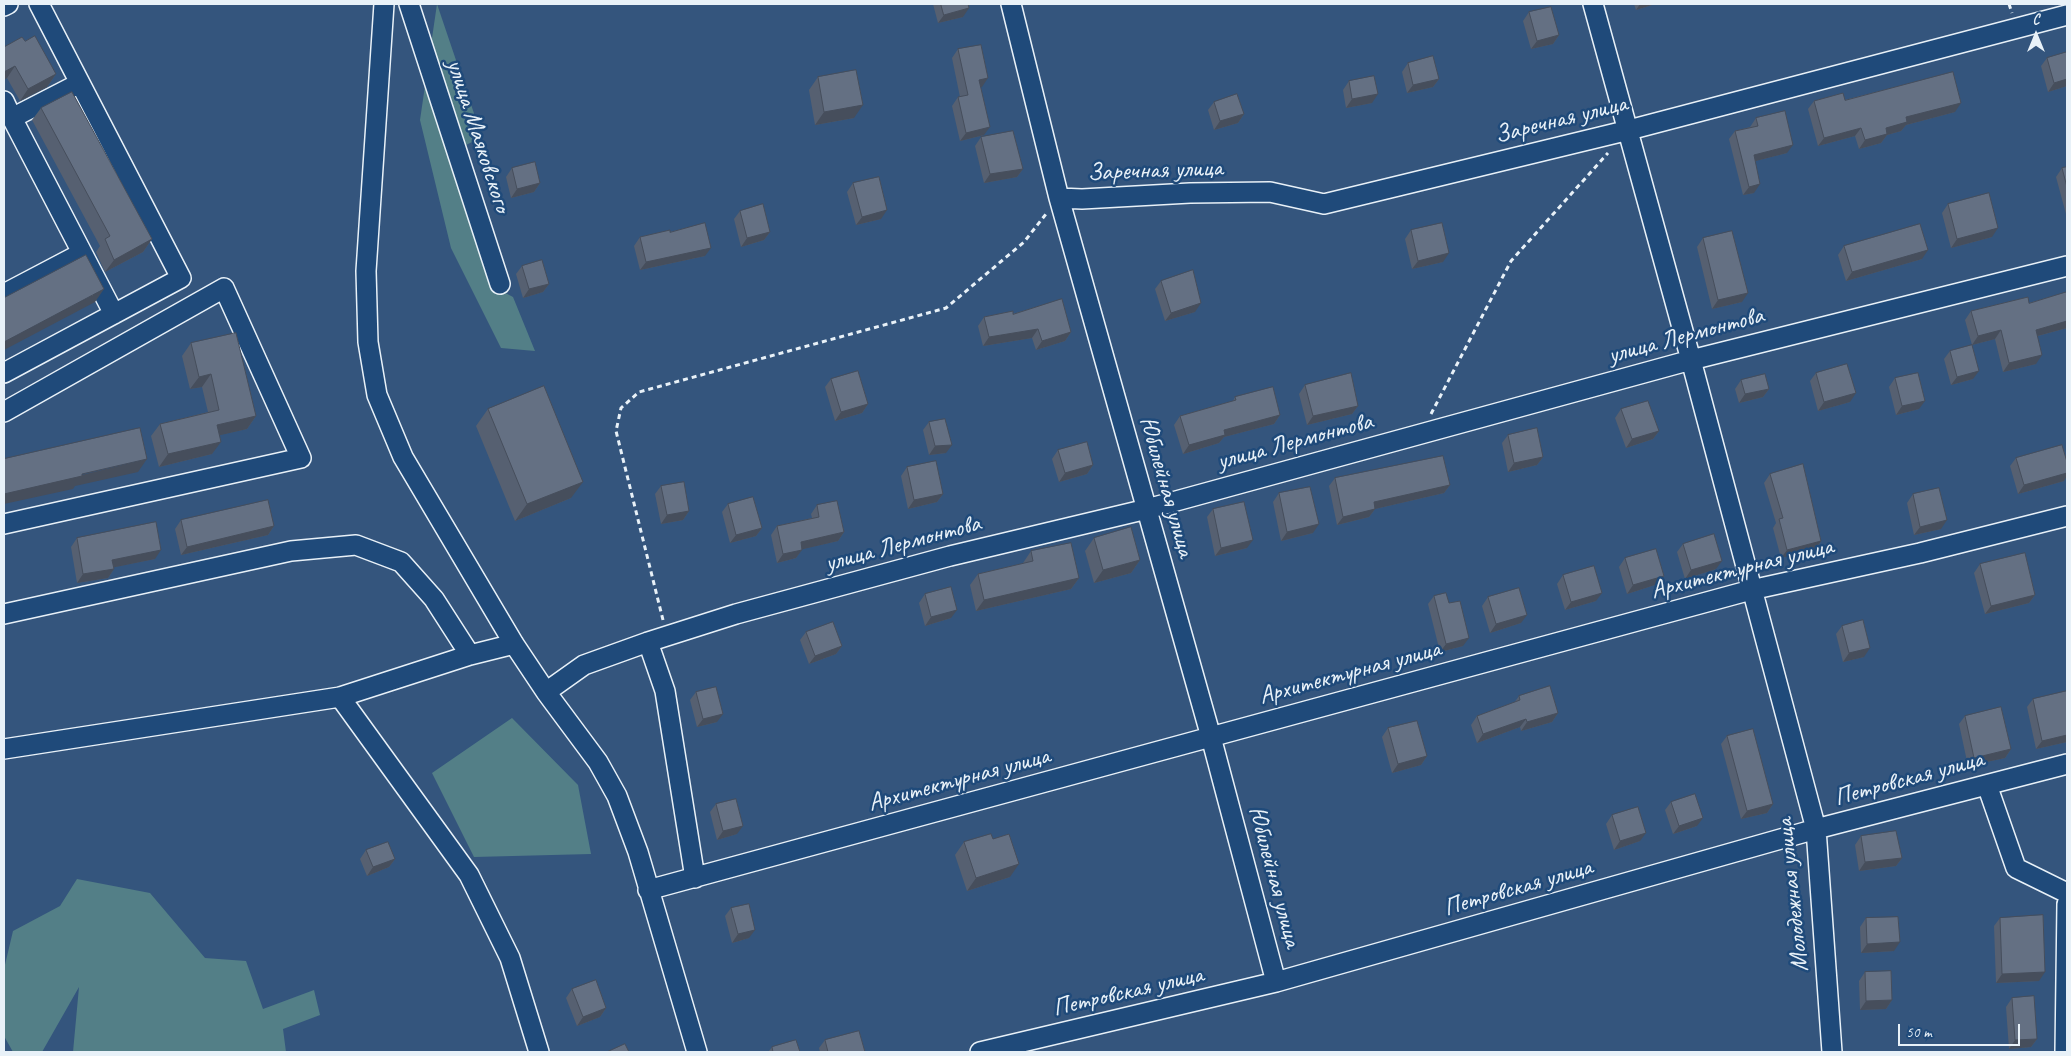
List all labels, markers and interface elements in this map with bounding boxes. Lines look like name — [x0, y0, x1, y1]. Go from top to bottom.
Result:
north arrow — [2011, 10, 2061, 60]
text: С — [2033, 11, 2039, 28]
street label: улица Маяковского — [439, 56, 517, 216]
street label: Заречная улица — [1492, 89, 1630, 151]
street label: Заречная улица — [1087, 154, 1223, 188]
street label: улица Лермонтова — [1605, 301, 1767, 371]
street label: улица Лермонтова — [1214, 407, 1376, 477]
street label: Юбилейная улица — [1132, 413, 1200, 561]
street label: улица Лермонтова — [822, 509, 984, 579]
street label: Архитектурная улица — [1648, 532, 1836, 606]
street label: Архитектурная улица — [1256, 634, 1444, 712]
street label: Архитектурная улица — [865, 741, 1053, 819]
street label: Петровская улица — [1831, 745, 1987, 813]
street label: Юбилейная улица — [1241, 803, 1307, 951]
street label: Молодежная улица — [1770, 817, 1816, 973]
street label: Петровская улица — [1440, 852, 1596, 924]
street label: Петровская улица — [1050, 960, 1206, 1024]
scale bar — [1901, 1014, 2024, 1046]
text: 50 m — [1906, 1023, 1932, 1042]

